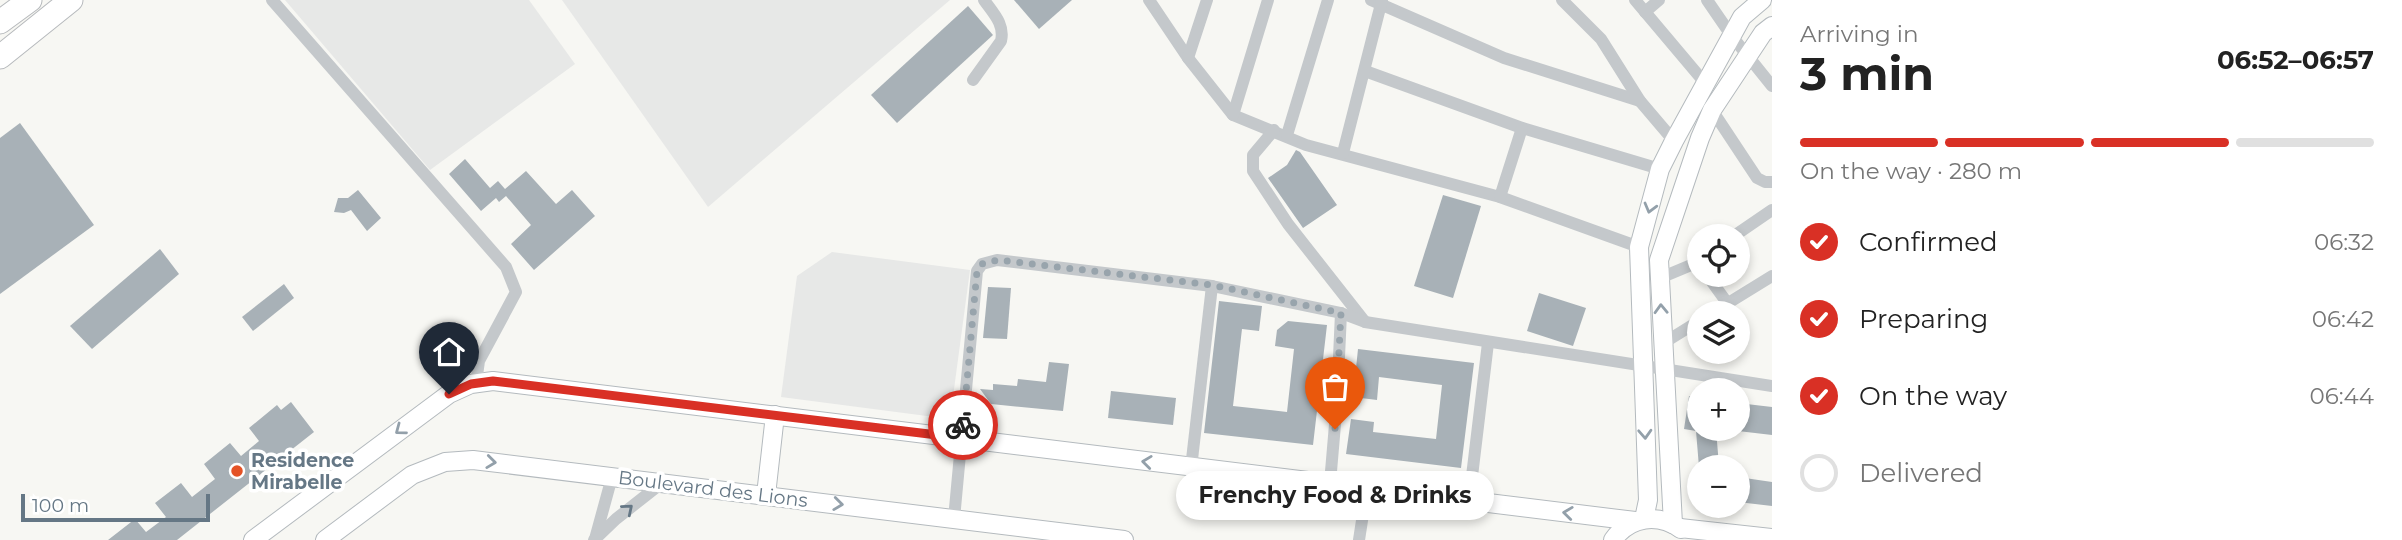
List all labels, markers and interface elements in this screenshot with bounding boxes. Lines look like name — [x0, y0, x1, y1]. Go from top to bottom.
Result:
text: Arriving in — [1800, 20, 1919, 48]
text: 06:52–06:57 — [2217, 44, 2374, 76]
text: 3 min — [1800, 45, 1934, 102]
text: On the way · 280 m — [1800, 157, 2022, 185]
one-way arrow — [1644, 202, 1658, 214]
icon: check — [1800, 223, 1838, 261]
map controls — [1687, 224, 1750, 518]
button: locate — [1687, 224, 1750, 287]
text: Confirmed — [1859, 226, 1998, 258]
text: 06:32 — [2314, 228, 2374, 256]
icon: check — [1800, 300, 1838, 338]
button: layers — [1687, 301, 1750, 364]
one-way arrow — [1653, 303, 1669, 313]
text: Preparing — [1859, 303, 1988, 335]
text: 06:42 — [2312, 305, 2374, 333]
pin — [419, 322, 479, 394]
icon: home — [430, 333, 468, 371]
pin — [1305, 357, 1365, 429]
icon: bag — [1316, 368, 1354, 406]
icon: check — [1800, 377, 1838, 415]
button: + — [1687, 378, 1750, 441]
text: On the way — [1859, 380, 2007, 412]
text: 06:44 — [2309, 382, 2374, 410]
courier — [928, 390, 998, 460]
icon: bike — [944, 406, 982, 444]
one-way arrow — [395, 421, 408, 434]
one-way arrow — [1637, 429, 1652, 440]
place label: Residence Mirabelle — [251, 449, 354, 494]
one-way arrow — [485, 455, 497, 470]
one-way arrow — [1141, 455, 1153, 470]
button: − — [1687, 455, 1750, 518]
text: Delivered — [1859, 457, 1983, 489]
marker: Residence Mirabelle — [229, 463, 245, 479]
street label: Boulevard des Lions — [617, 466, 809, 512]
callout: Frenchy Food & Drinks — [1176, 471, 1494, 520]
text: Frenchy Food & Drinks — [1199, 481, 1471, 509]
scale bar — [21, 491, 210, 523]
text: 100 m — [32, 494, 89, 517]
one-way arrow — [833, 497, 844, 512]
one-way arrow — [620, 505, 632, 518]
one-way arrow — [1562, 506, 1574, 521]

